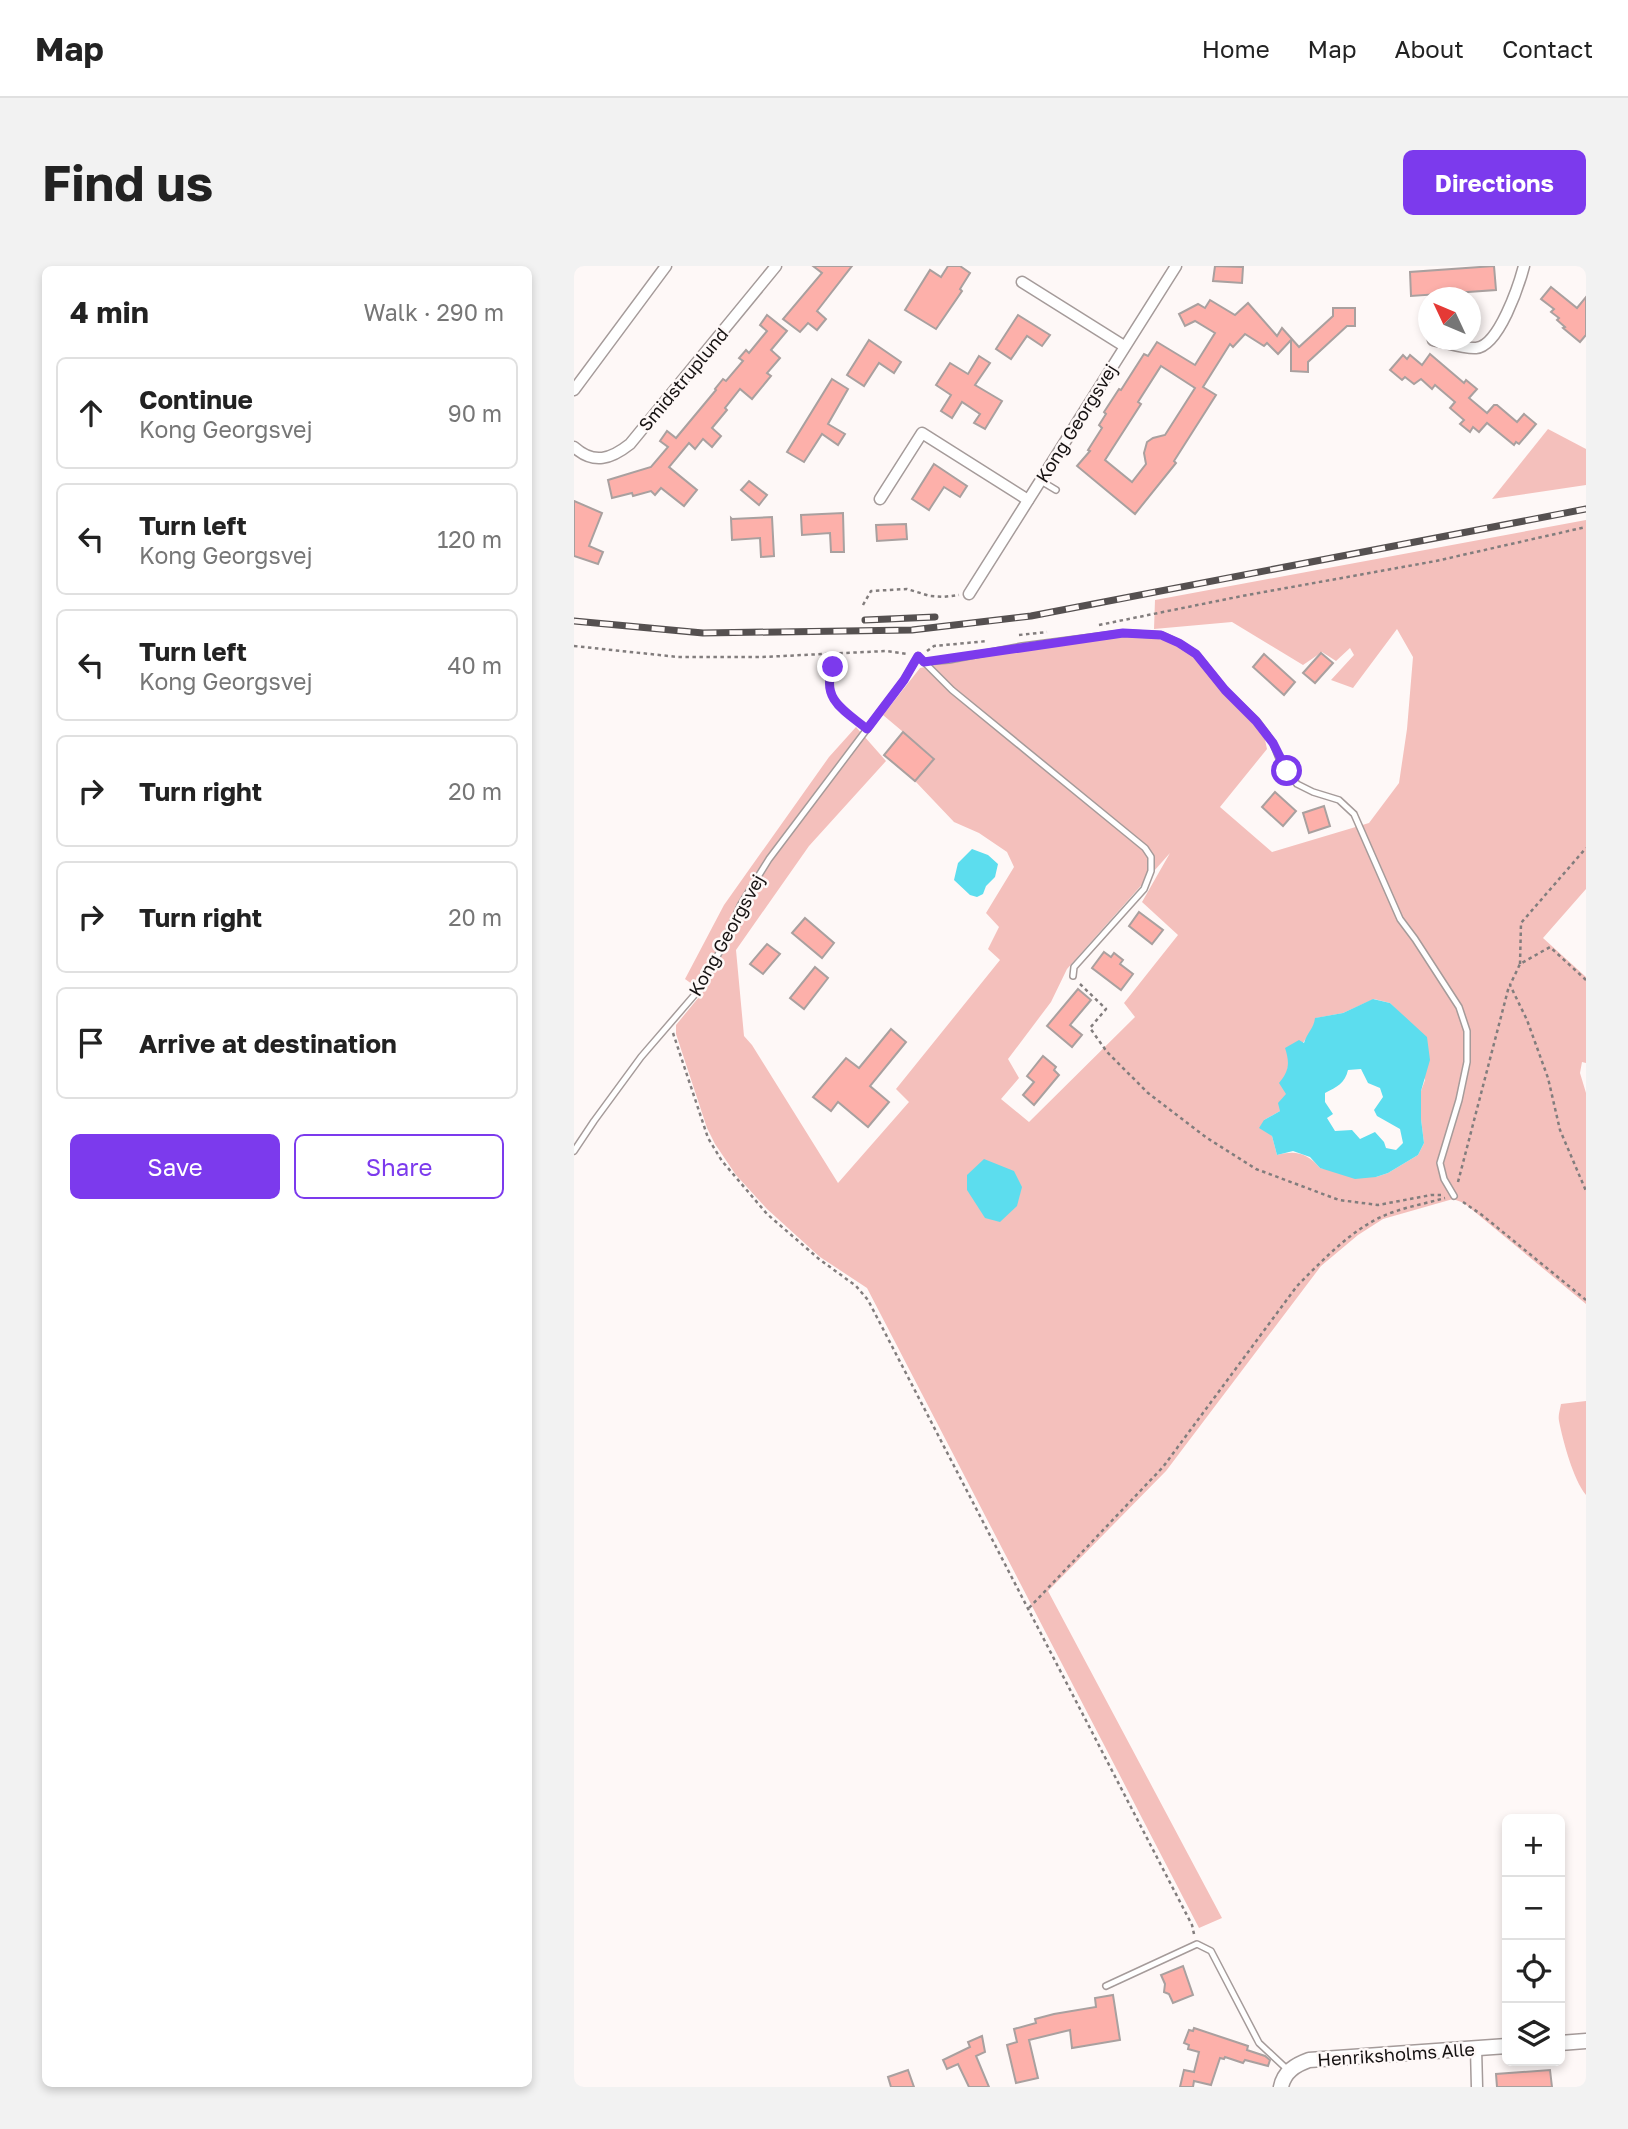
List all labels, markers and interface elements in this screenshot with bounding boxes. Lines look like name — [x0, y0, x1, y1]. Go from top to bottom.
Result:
text: Map — [35, 29, 104, 68]
text: Home — [1202, 34, 1270, 63]
text: Map — [1308, 34, 1357, 63]
text: About — [1395, 34, 1464, 63]
text: Contact — [1502, 34, 1593, 63]
button: Directions — [1403, 150, 1586, 215]
text: Find us — [42, 153, 213, 212]
north arrow — [1418, 287, 1481, 350]
text: 4 min — [70, 294, 149, 330]
text: Walk · 290 m — [363, 298, 504, 326]
street label: Smidstruplund — [633, 323, 733, 435]
street label: Kong Georgsvej — [1031, 360, 1121, 486]
text: Continue — [139, 384, 253, 415]
icon: ahead — [72, 394, 110, 432]
text: 90 m — [448, 399, 502, 427]
text: Kong Georgsvej — [139, 415, 313, 443]
text: Turn left — [139, 510, 247, 541]
icon: left — [72, 520, 110, 558]
text: 120 m — [437, 525, 502, 553]
text: Kong Georgsvej — [139, 541, 313, 569]
text: Turn left — [139, 636, 247, 667]
icon: left — [72, 646, 110, 684]
text: 40 m — [448, 651, 502, 679]
route end — [817, 651, 848, 682]
text: Kong Georgsvej — [139, 667, 313, 695]
route start — [1271, 755, 1302, 786]
icon: right — [72, 772, 110, 810]
text: Turn right — [139, 776, 262, 807]
text: 20 m — [448, 777, 502, 805]
street label: Kong Georgsvej — [683, 870, 769, 1000]
icon: right — [72, 898, 110, 936]
text: Turn right — [139, 902, 262, 933]
text: 20 m — [448, 903, 502, 931]
icon: arrive — [72, 1024, 110, 1062]
text: Arrive at destination — [139, 1028, 397, 1059]
button: Save — [70, 1134, 280, 1199]
button: Share — [294, 1134, 504, 1199]
map controls — [1502, 1814, 1565, 2066]
button: + — [1502, 1814, 1565, 1877]
button: − — [1502, 1877, 1565, 1940]
button: locate — [1502, 1940, 1565, 2003]
button: layers — [1502, 2003, 1565, 2066]
street label: Henriksholms Alle — [1317, 2038, 1475, 2070]

